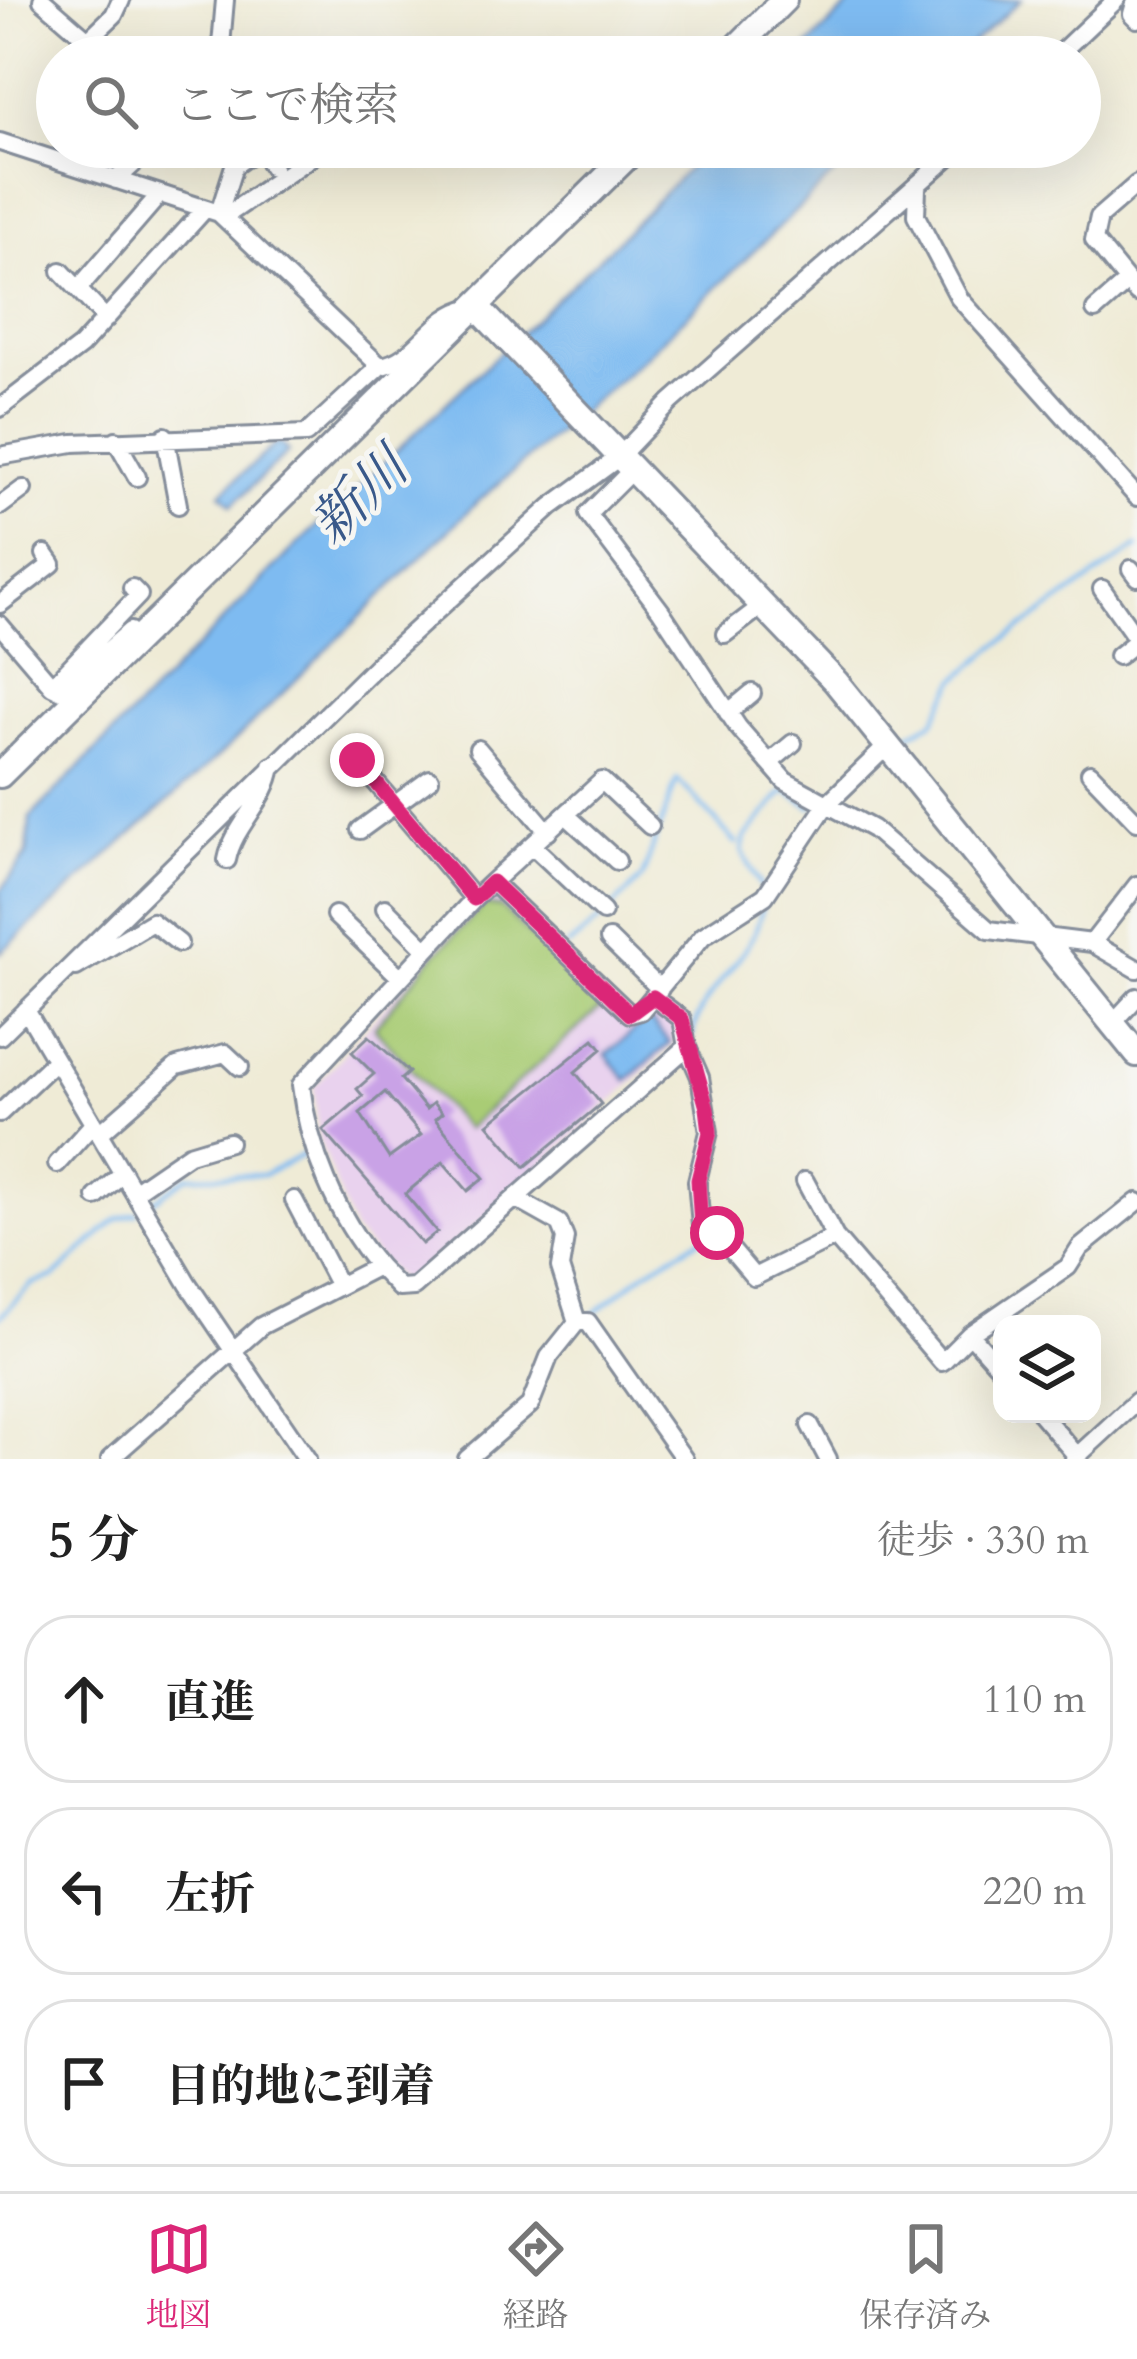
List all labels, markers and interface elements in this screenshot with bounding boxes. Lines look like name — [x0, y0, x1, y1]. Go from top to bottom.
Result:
search box — [36, 36, 1101, 168]
icon: search — [78, 69, 144, 135]
text: ここで検索 — [174, 75, 399, 136]
water label: 新川 — [296, 430, 428, 561]
route end — [330, 733, 384, 787]
route start — [690, 1206, 744, 1260]
map controls — [993, 1315, 1101, 1423]
button: layers — [993, 1315, 1101, 1423]
text: 5 分 — [48, 1506, 139, 1576]
text: 徒歩 · 330 m — [877, 1514, 1089, 1567]
icon: ahead — [51, 1666, 117, 1732]
text: 直進 — [165, 1672, 255, 1733]
text: 110 m — [983, 1673, 1086, 1726]
icon: left — [51, 1858, 117, 1924]
text: 左折 — [165, 1864, 255, 1925]
text: 220 m — [983, 1865, 1086, 1918]
icon: arrive — [51, 2050, 117, 2116]
text: 目的地に到着 — [165, 2056, 435, 2117]
tab: 地図 — [146, 2216, 212, 2338]
tab: 経路 — [503, 2216, 569, 2338]
tab: 保存済み — [860, 2216, 992, 2338]

